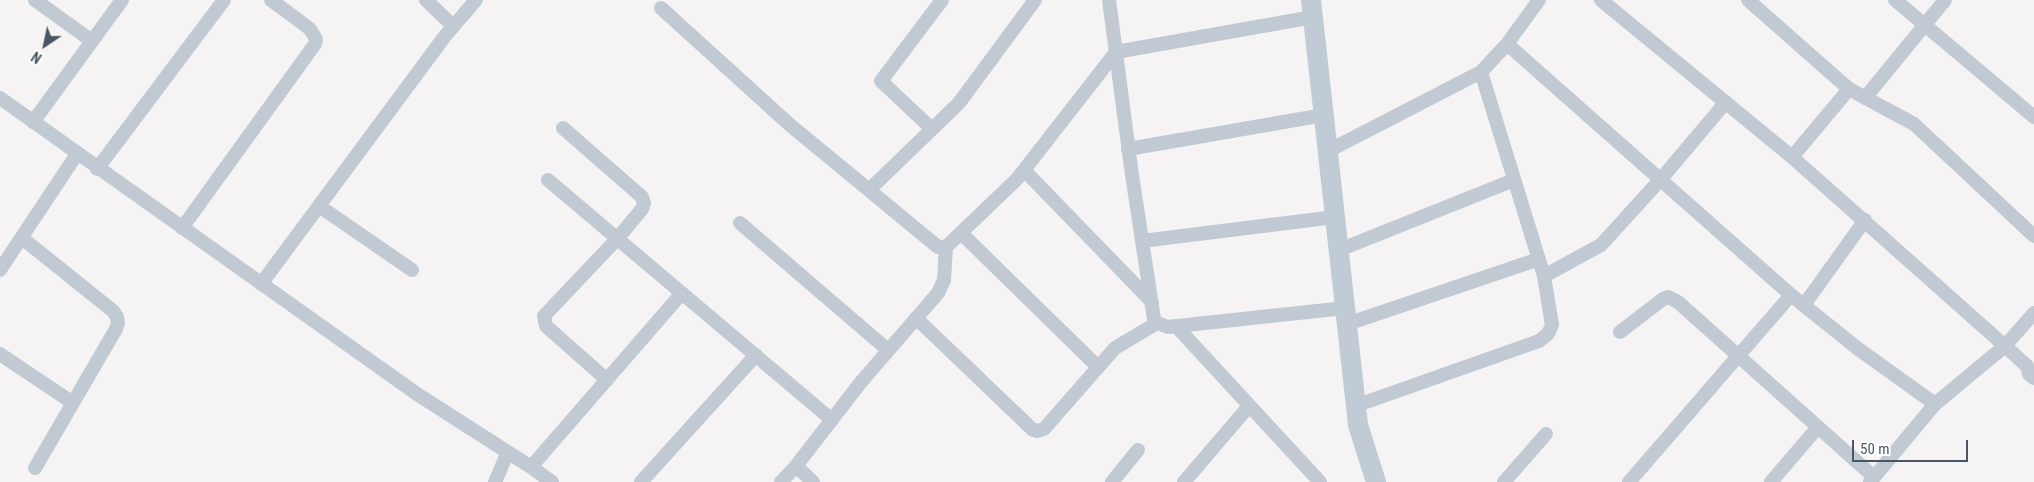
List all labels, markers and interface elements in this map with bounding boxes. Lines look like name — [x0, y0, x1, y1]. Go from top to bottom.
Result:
north arrow — [20, 20, 70, 70]
text: N — [29, 48, 45, 66]
scale bar — [1854, 430, 1970, 462]
text: 50 m — [1860, 440, 1890, 458]

